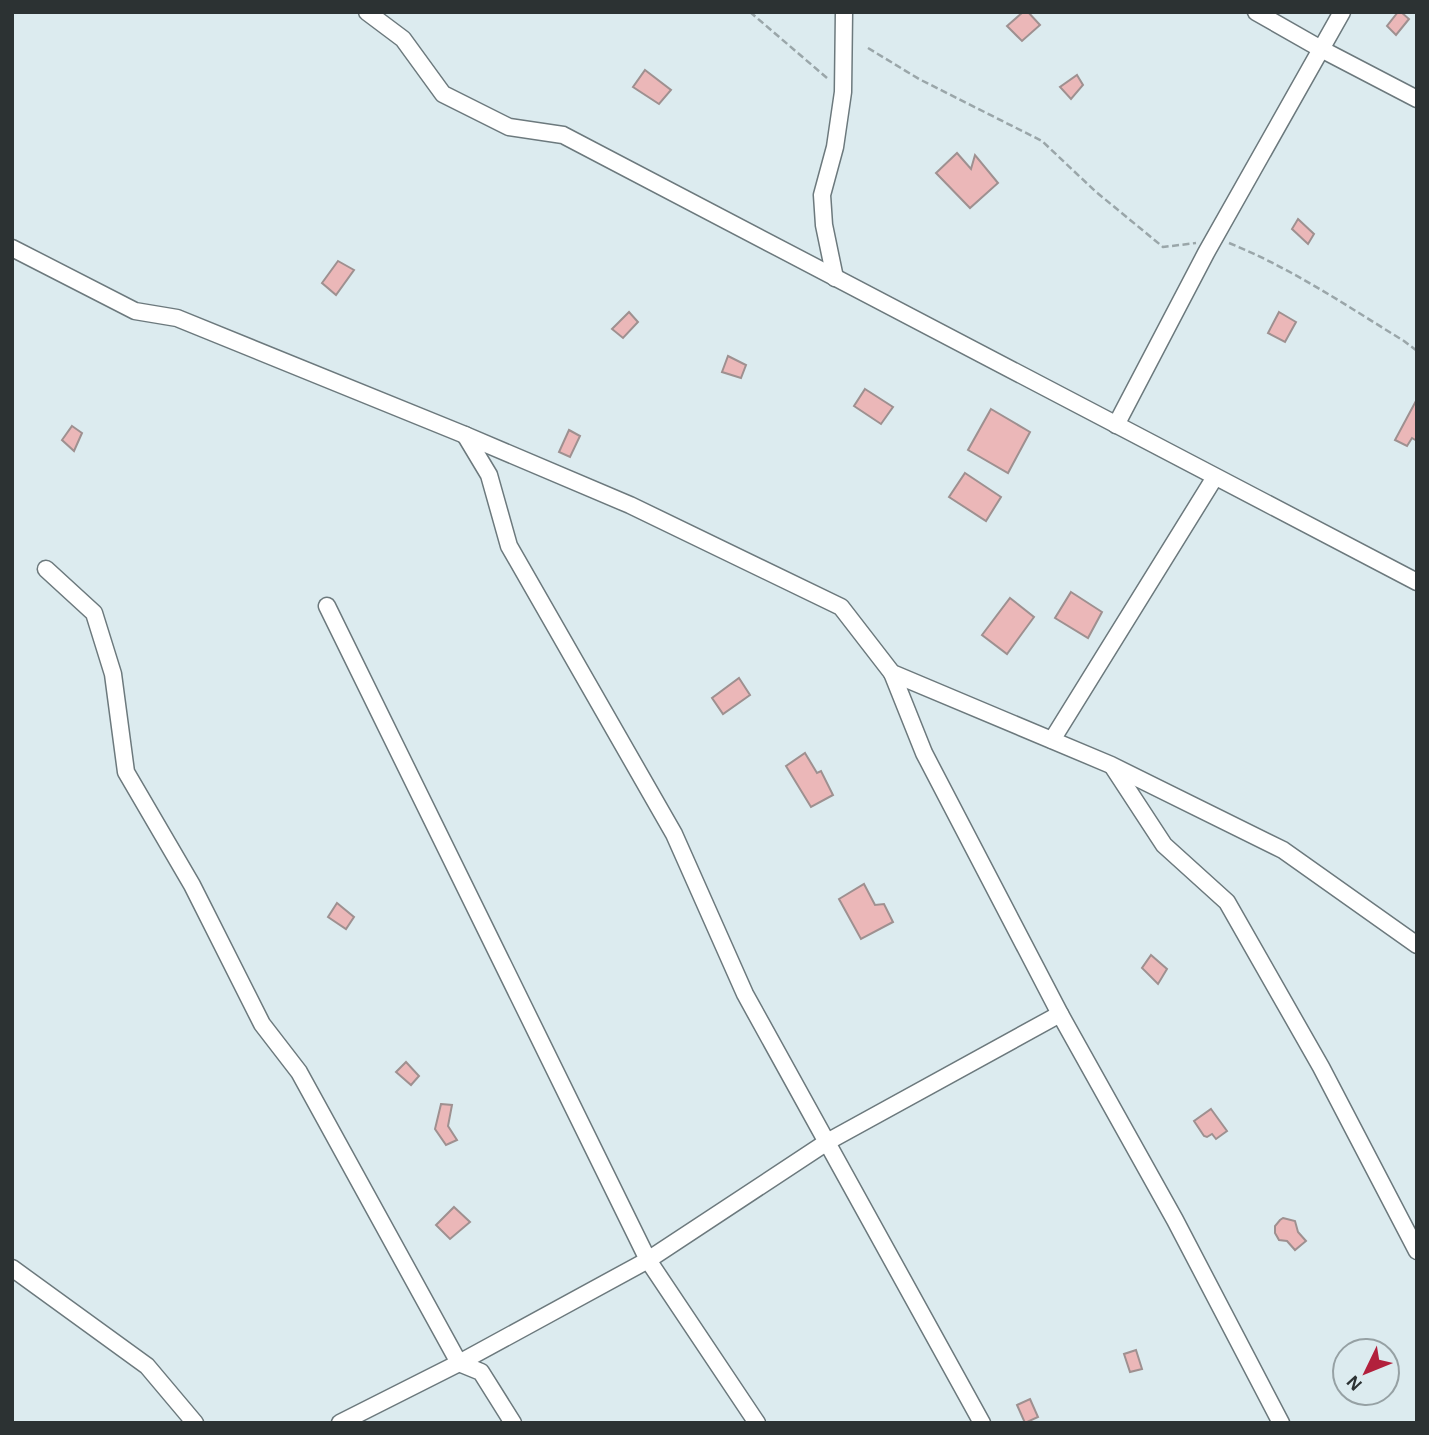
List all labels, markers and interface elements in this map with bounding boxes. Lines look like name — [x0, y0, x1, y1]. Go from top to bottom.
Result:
north arrow — [1331, 1337, 1401, 1407]
text: N — [1343, 1371, 1366, 1394]

